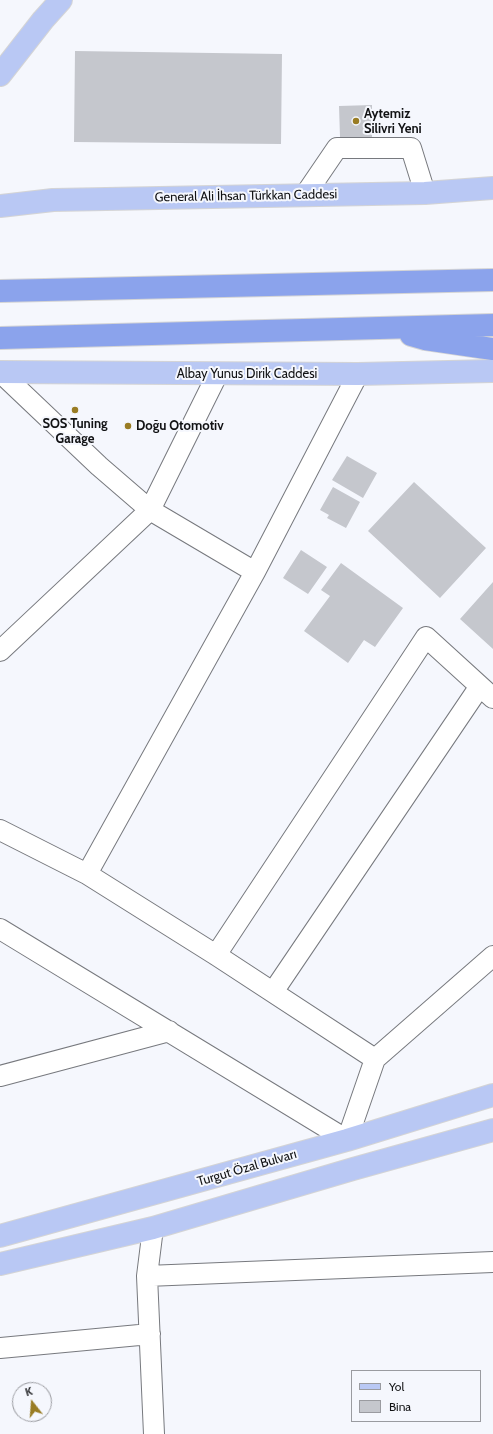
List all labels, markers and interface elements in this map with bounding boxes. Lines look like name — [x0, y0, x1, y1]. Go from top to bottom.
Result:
place label: Aytemiz Silivri Yeni — [364, 106, 422, 137]
marker: Aytemiz Silivri Yeni — [351, 116, 361, 126]
street label: General Ali İhsan Türkkan Caddesi — [155, 187, 337, 205]
street label: Albay Yunus Dirik Caddesi — [177, 366, 317, 382]
marker: SOS Tuning Garage — [70, 405, 80, 415]
place label: SOS Tuning Garage — [42, 416, 108, 447]
place label: Doğu Otomotiv — [136, 418, 224, 434]
marker: Doğu Otomotiv — [123, 421, 133, 431]
street label: Turgut Özal Bulvarı — [196, 1146, 298, 1190]
legend — [351, 1370, 481, 1422]
text: Yol — [389, 1379, 404, 1394]
north arrow — [12, 1382, 52, 1422]
text: K — [23, 1384, 34, 1399]
text: Bina — [389, 1399, 411, 1414]

